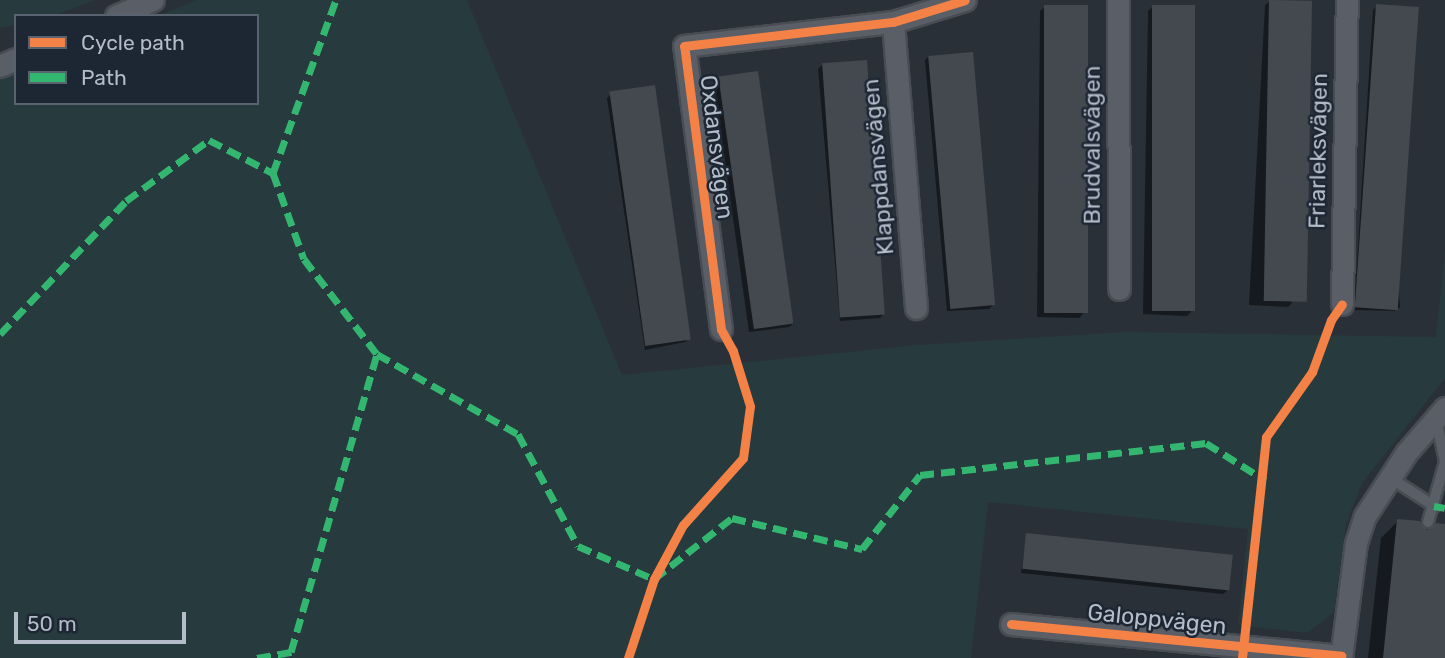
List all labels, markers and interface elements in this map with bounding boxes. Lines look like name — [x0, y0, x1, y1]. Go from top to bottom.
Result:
legend — [14, 14, 259, 105]
text: Cycle path — [81, 30, 185, 55]
text: Path — [81, 65, 127, 90]
street label: Brudvalsvägen — [1078, 65, 1106, 225]
street label: Oxdansvägen — [694, 73, 740, 221]
street label: Friarleksvägen — [1303, 73, 1333, 229]
street label: Klappdansvägen — [857, 78, 899, 256]
scale bar — [18, 598, 189, 642]
street label: Galoppvägen — [1086, 598, 1228, 640]
text: 50 m — [27, 611, 77, 636]

